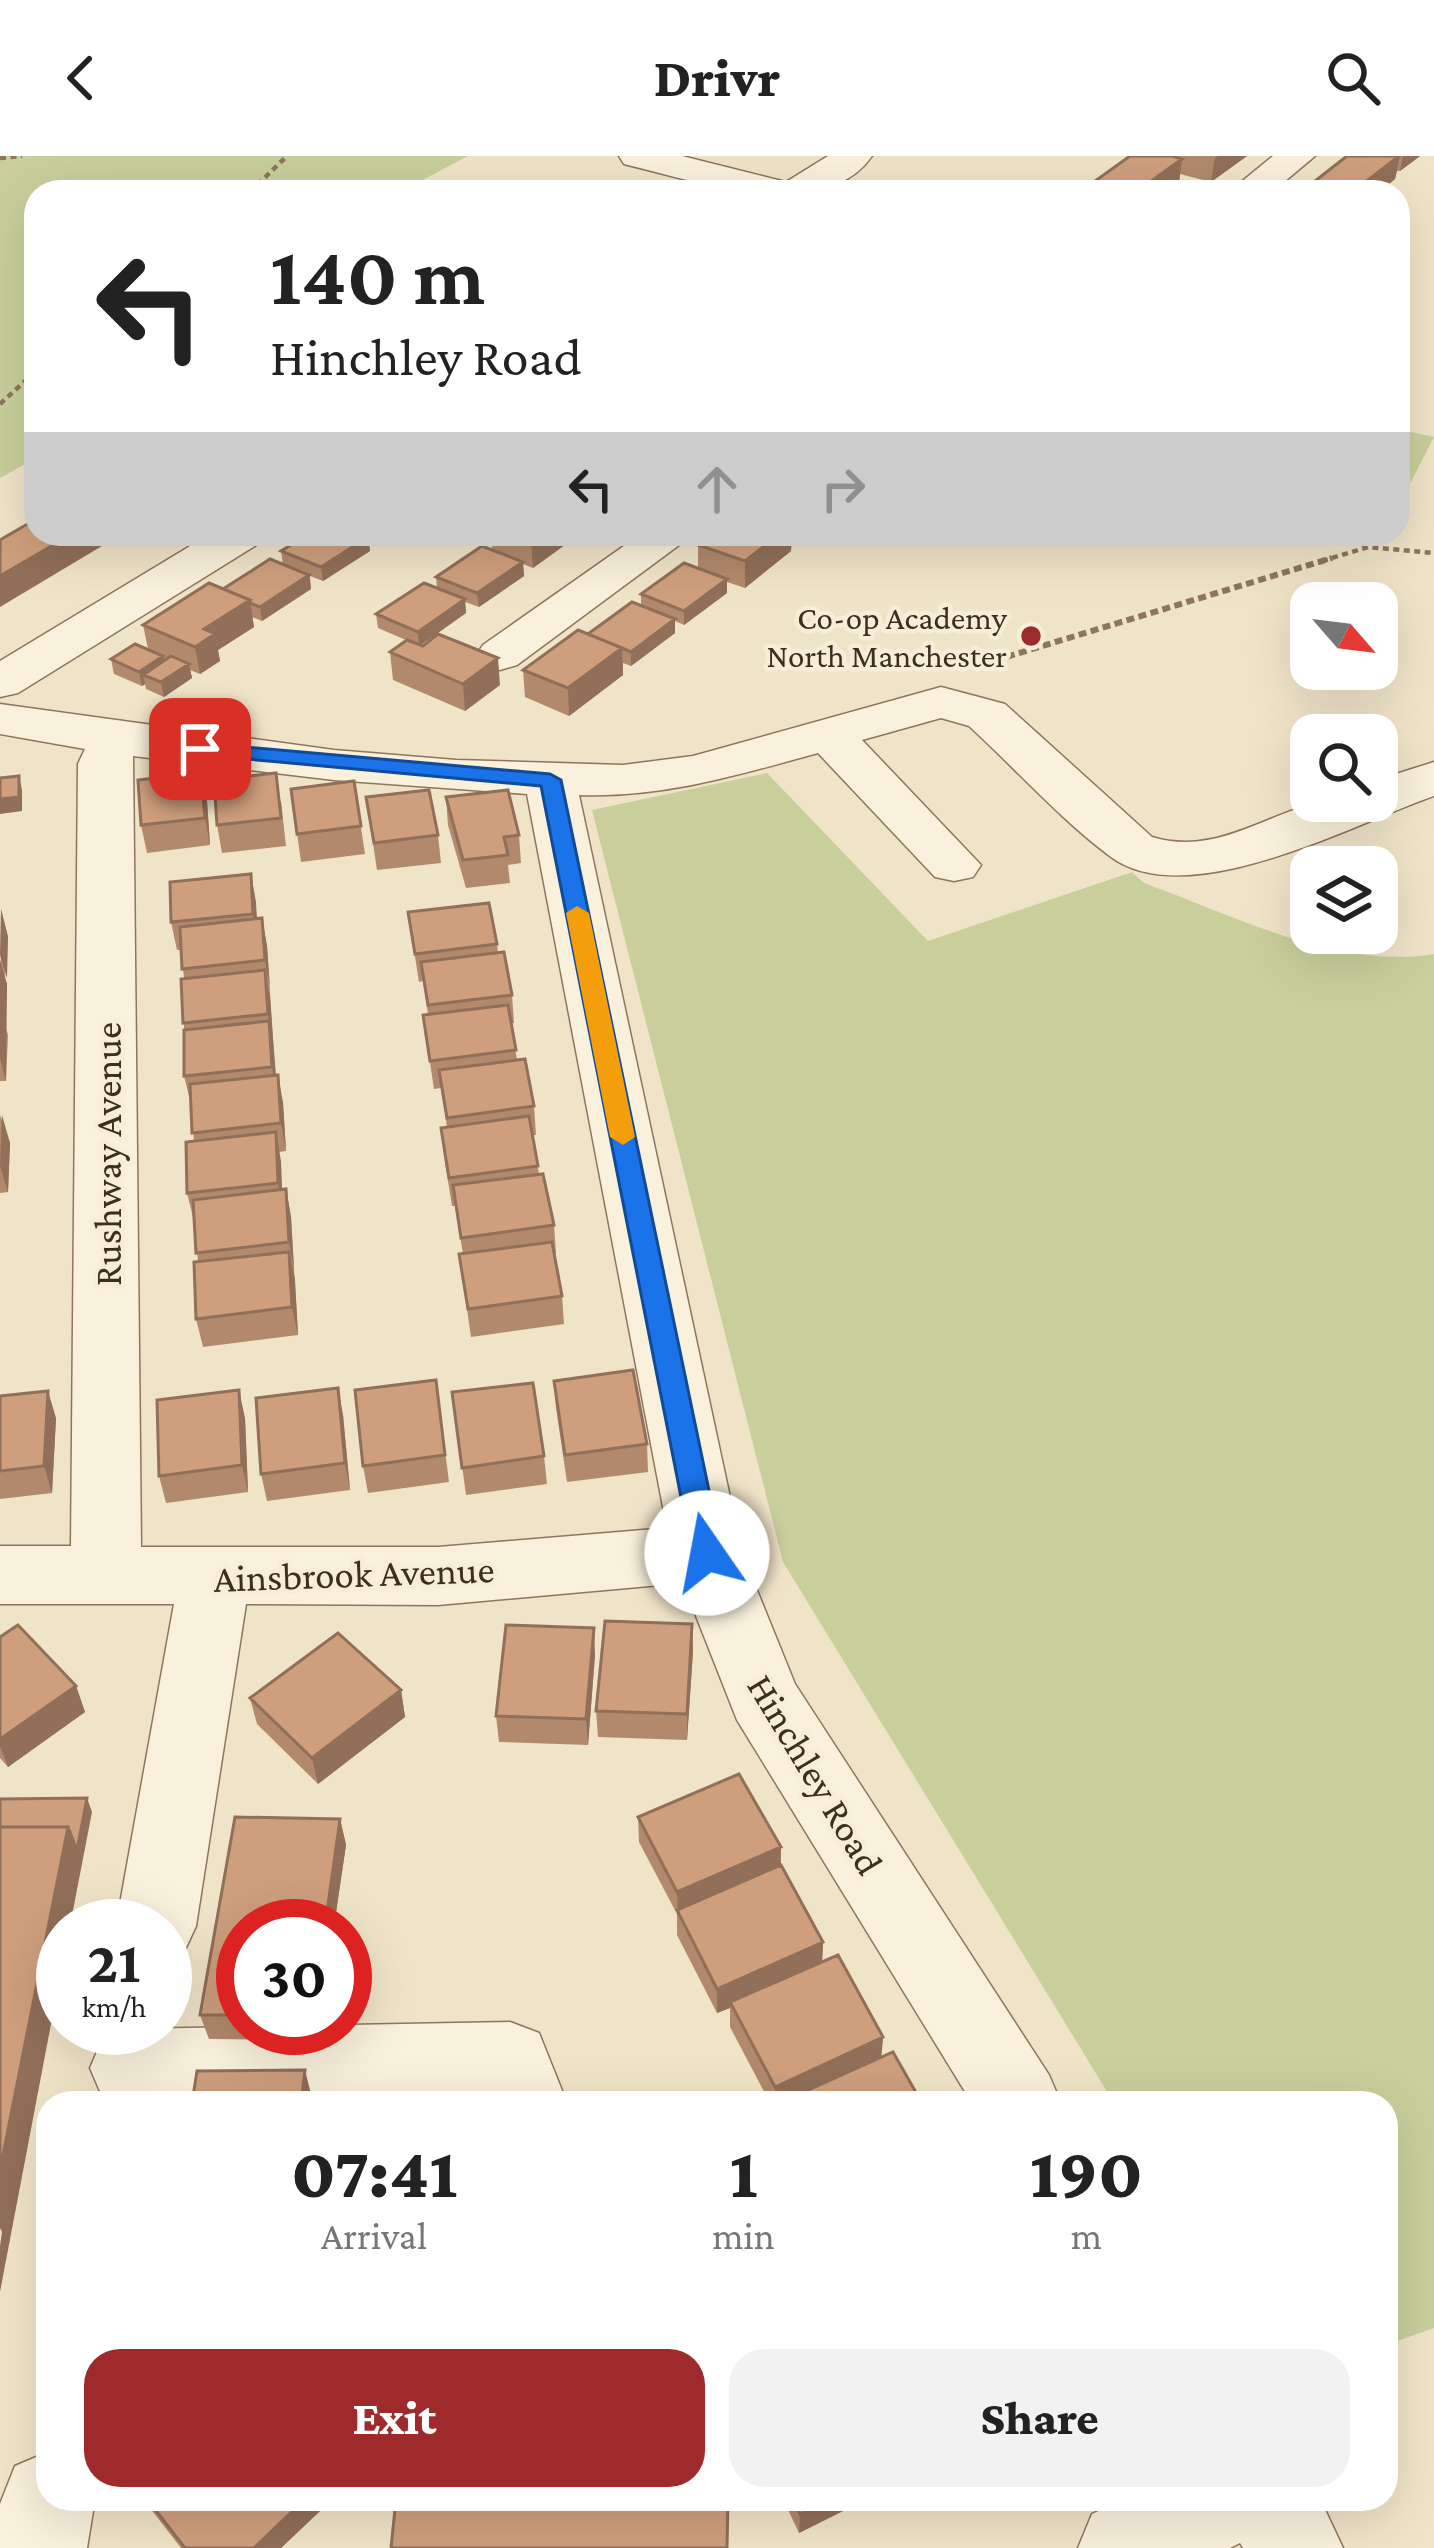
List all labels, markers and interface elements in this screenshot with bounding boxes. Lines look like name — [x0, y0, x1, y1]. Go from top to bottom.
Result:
icon: back — [48, 45, 114, 111]
icon: search — [1320, 45, 1386, 111]
text: Drivr — [654, 48, 780, 108]
icon: left — [72, 228, 228, 384]
text: 140 m — [270, 229, 485, 322]
text: Hinchley Road — [270, 327, 582, 387]
icon: left — [558, 456, 624, 522]
icon: ahead — [684, 456, 750, 522]
icon: right — [810, 456, 876, 522]
north arrow — [1290, 582, 1398, 690]
map controls — [1290, 582, 1398, 954]
place label: Co-op Academy North Manchester — [767, 599, 1008, 674]
marker: Co-op Academy North Manchester — [1018, 623, 1044, 649]
pin — [149, 698, 251, 800]
button: search — [1290, 714, 1398, 822]
icon: arrive — [167, 716, 233, 782]
button: layers — [1290, 846, 1398, 954]
street label: Rushway Avenue — [86, 1022, 130, 1286]
position arrow — [644, 1490, 770, 1616]
street label: Ainsbrook Avenue — [213, 1547, 495, 1600]
street label: Hinchley Road — [738, 1667, 892, 1882]
speed limit sign: 30 — [216, 1899, 372, 2055]
text: 21 — [87, 1928, 141, 1995]
text: km/h — [82, 1990, 146, 2023]
text: 07:41 — [291, 2132, 457, 2212]
text: 1 — [729, 2132, 758, 2212]
text: 190 — [1030, 2132, 1143, 2212]
text: Arrival — [321, 2214, 427, 2257]
text: min — [712, 2214, 775, 2257]
text: m — [1071, 2214, 1102, 2257]
button: Exit — [84, 2349, 705, 2487]
button: Share — [729, 2349, 1350, 2487]

